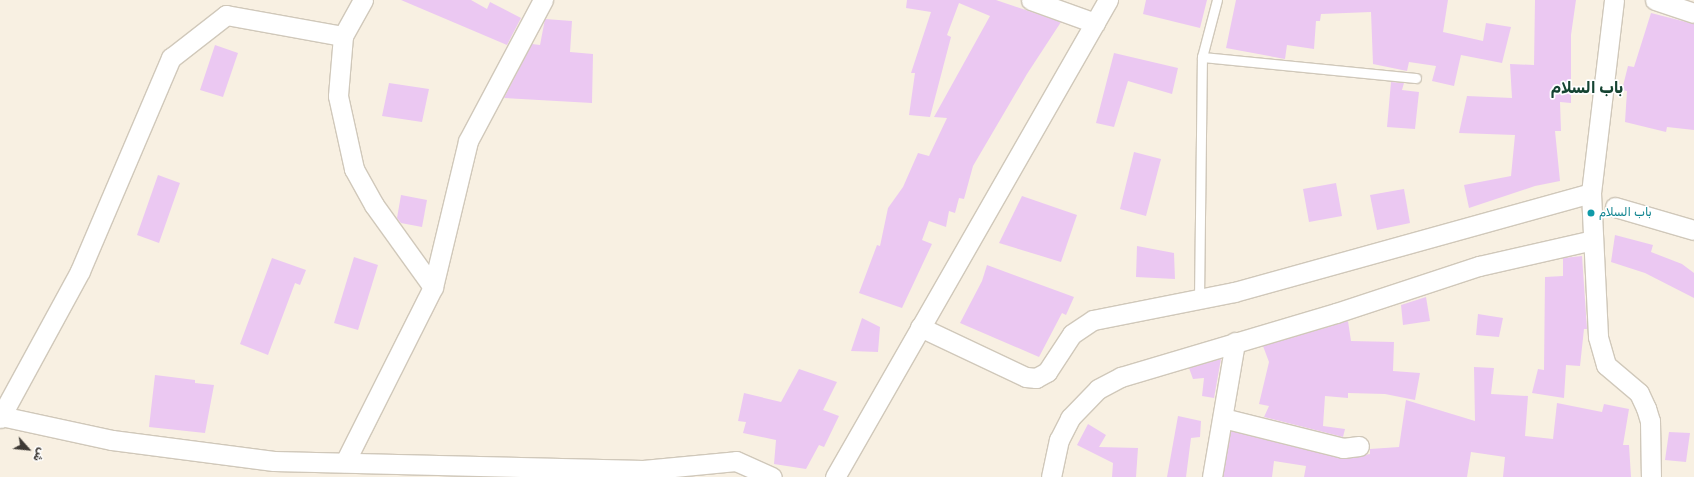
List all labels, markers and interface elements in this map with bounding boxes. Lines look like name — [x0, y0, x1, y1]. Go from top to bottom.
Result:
district label: باب السلام — [1551, 78, 1623, 98]
place label: باب السلام — [1599, 206, 1652, 220]
marker: باب السلام — [1586, 208, 1596, 218]
north arrow — [8, 429, 48, 469]
text: ش — [30, 446, 48, 464]

